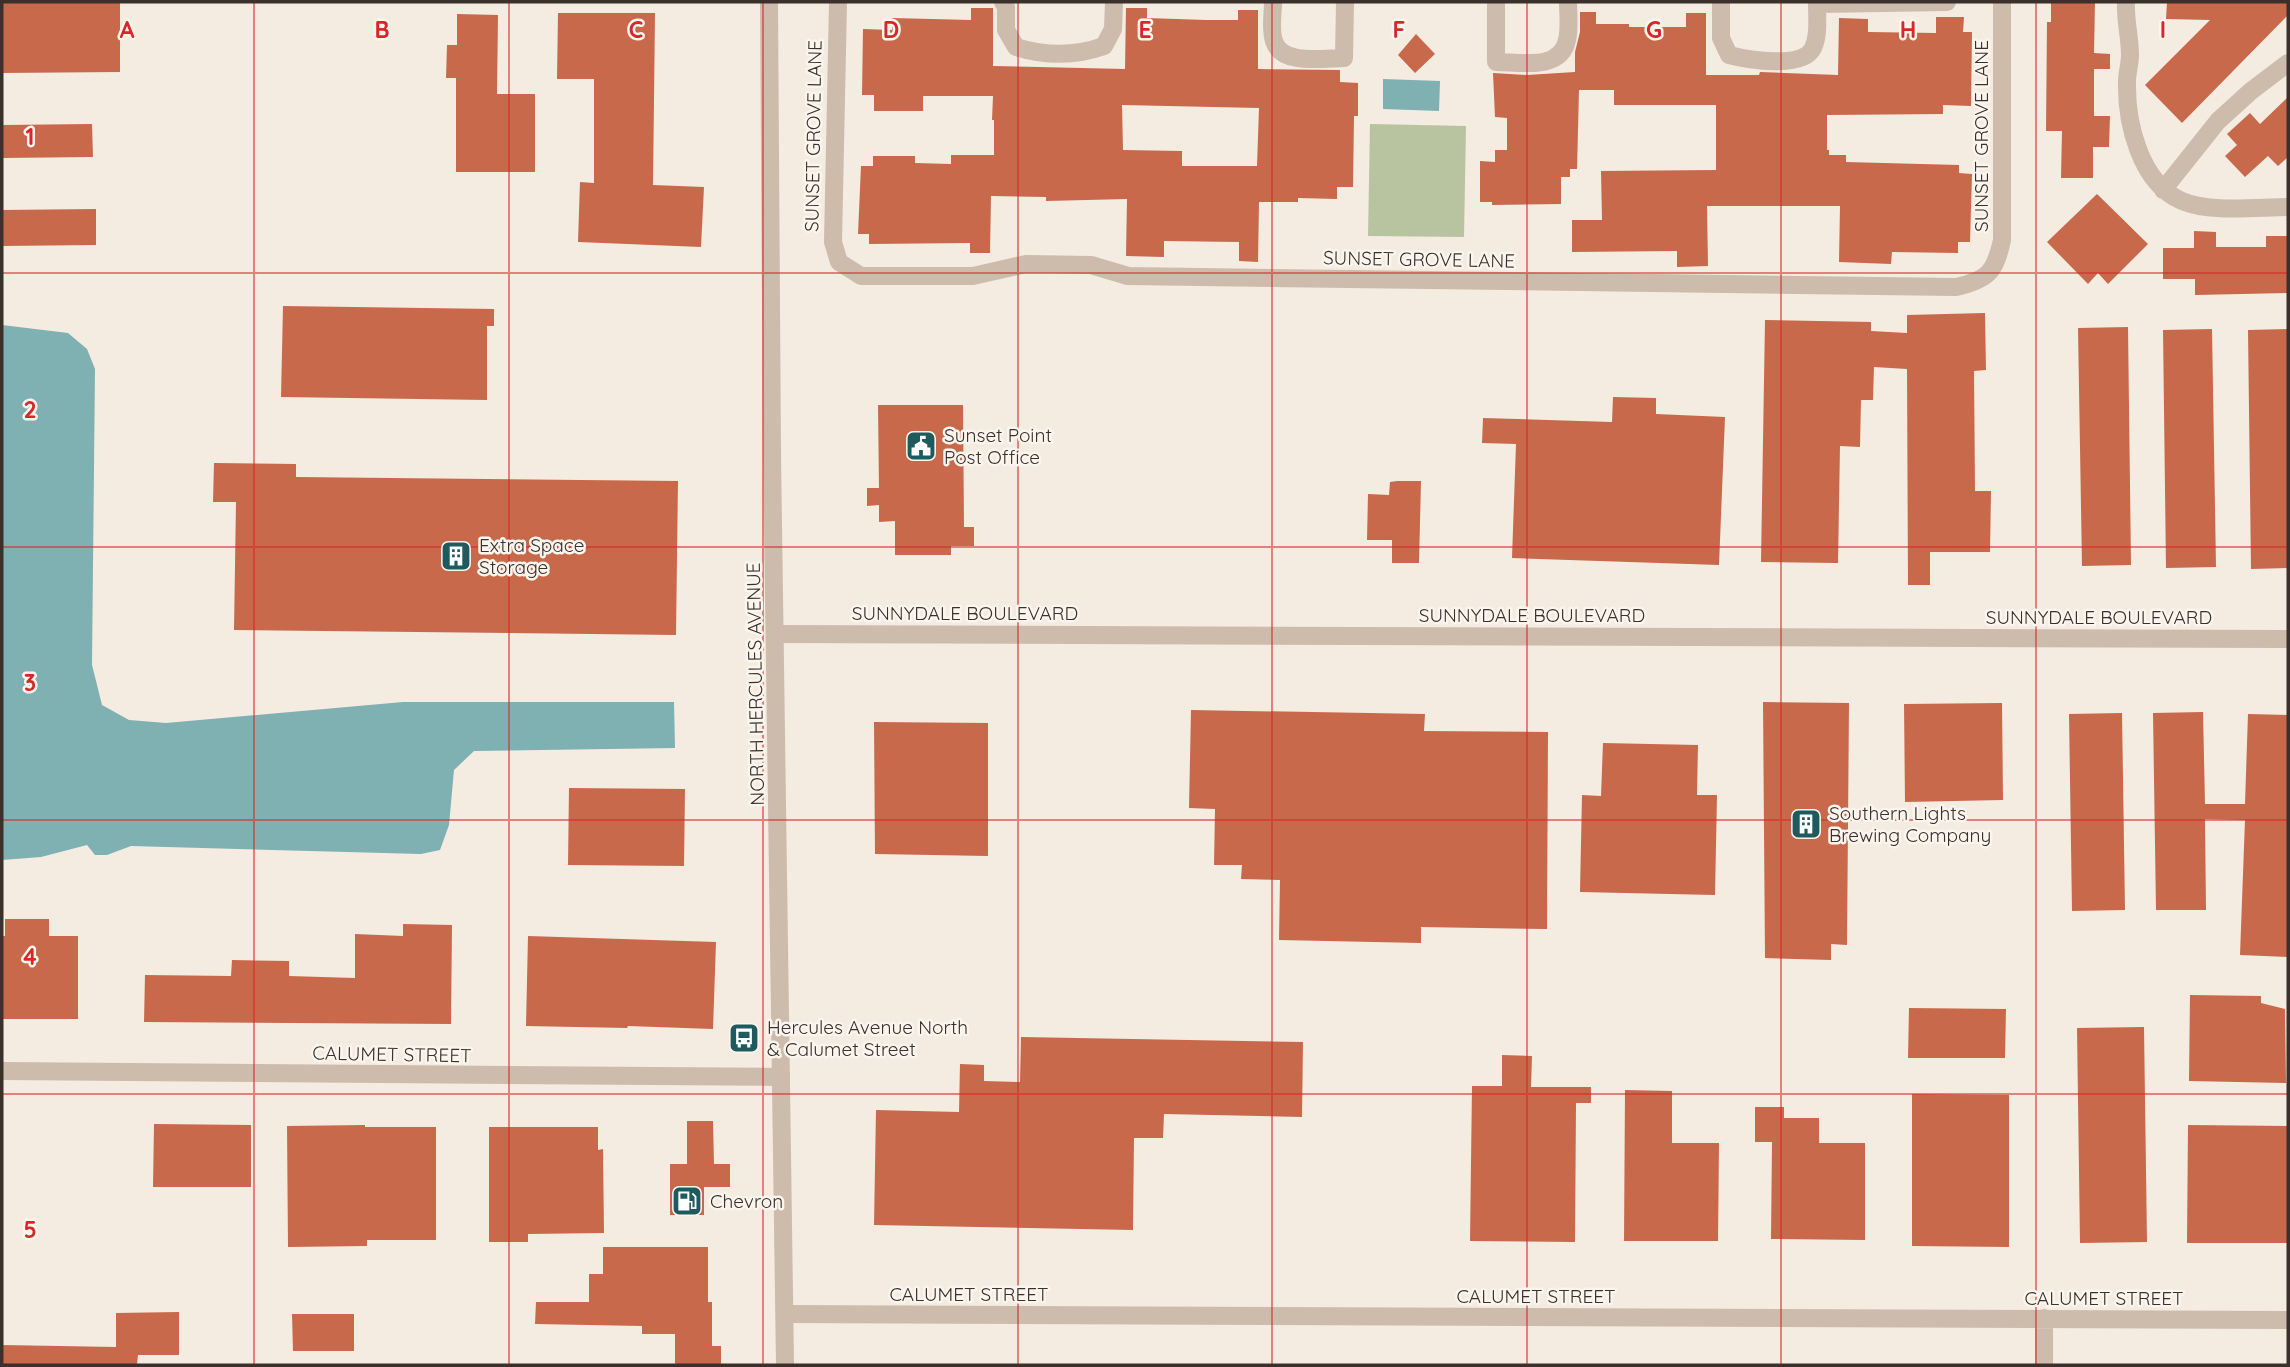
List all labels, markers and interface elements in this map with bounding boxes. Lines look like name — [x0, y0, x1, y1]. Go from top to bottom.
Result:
text: A — [120, 15, 135, 44]
text: B — [374, 15, 390, 44]
text: C — [629, 15, 643, 44]
text: D — [883, 15, 899, 44]
text: E — [1138, 15, 1152, 44]
text: F — [1393, 15, 1405, 44]
text: G — [1646, 15, 1662, 44]
text: H — [1900, 15, 1916, 44]
text: I — [2160, 15, 2166, 44]
street label: SUNSET GROVE LANE — [799, 40, 827, 232]
street label: SUNSET GROVE LANE — [1969, 40, 1993, 232]
text: 1 — [26, 122, 34, 151]
street label: SUNSET GROVE LANE — [1323, 245, 1515, 273]
text: 2 — [23, 395, 37, 424]
place label: Sunset Point Post Office — [944, 423, 1052, 469]
public building icon: Sunset Point Post Office — [904, 429, 938, 463]
place label: Extra Space Storage — [479, 533, 584, 579]
building icon: Extra Space Storage — [439, 539, 473, 573]
street label: NORTH HERCULES AVENUE — [741, 562, 769, 806]
street label: SUNNYDALE BOULEVARD — [852, 601, 1078, 625]
street label: SUNNYDALE BOULEVARD — [1419, 603, 1645, 627]
street label: SUNNYDALE BOULEVARD — [1986, 605, 2212, 629]
text: 3 — [24, 668, 36, 697]
place label: Southern Lights Brewing Company — [1829, 801, 1991, 847]
building icon: Southern Lights Brewing Company — [1789, 807, 1823, 841]
text: 4 — [23, 942, 37, 971]
place label: Hercules Avenue North & Calumet Street — [767, 1015, 968, 1061]
bus stop icon: Hercules Avenue North & Calumet Street — [727, 1021, 761, 1055]
street label: CALUMET STREET — [312, 1041, 472, 1067]
fuel station icon: Chevron — [670, 1184, 704, 1218]
place label: Chevron — [710, 1189, 783, 1213]
text: 5 — [23, 1215, 37, 1244]
street label: CALUMET STREET — [889, 1282, 1049, 1306]
street label: CALUMET STREET — [1456, 1284, 1616, 1308]
street label: CALUMET STREET — [2024, 1286, 2184, 1310]

